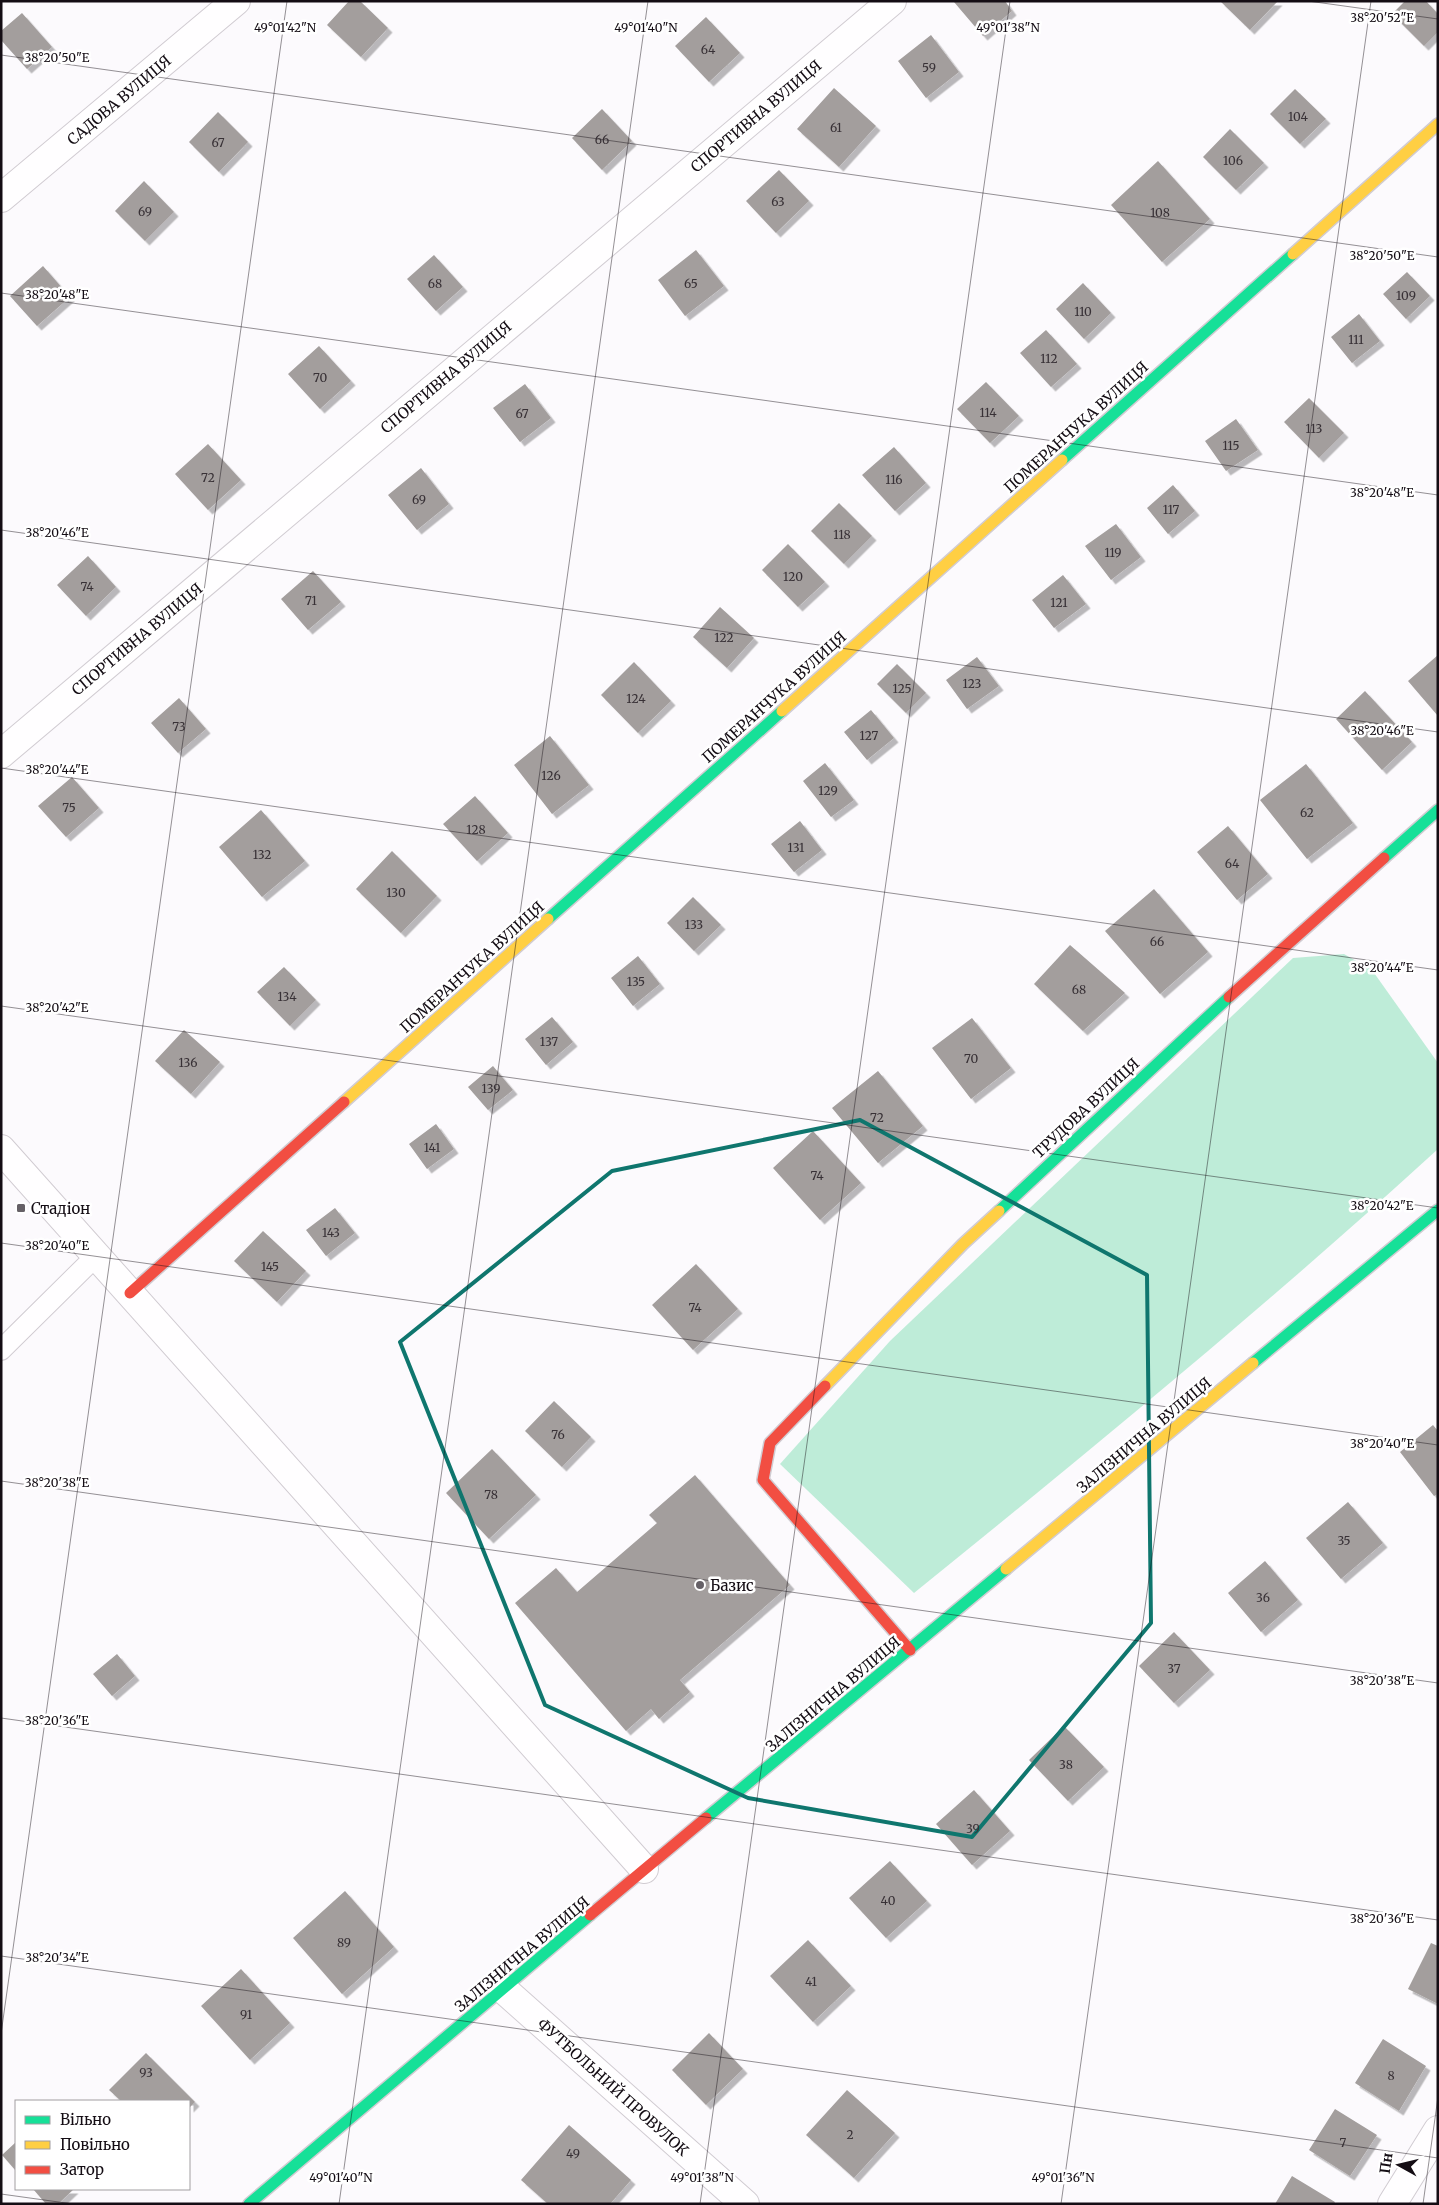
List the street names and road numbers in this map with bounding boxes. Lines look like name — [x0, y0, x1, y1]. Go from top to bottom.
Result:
street label: САДОВА ВУЛИЦЯ — [63, 51, 175, 149]
street label: СПОРТИВНА ВУЛИЦЯ — [687, 56, 825, 176]
street label: СПОРТИВНА ВУЛИЦЯ — [377, 317, 515, 437]
street label: ПОМЕРАНЧУКА ВУЛИЦЯ — [1000, 357, 1152, 497]
street label: СПОРТИВНА ВУЛИЦЯ — [68, 579, 206, 699]
street label: ПОМЕРАНЧУКА ВУЛИЦЯ — [698, 627, 850, 767]
street label: ПОМЕРАНЧУКА ВУЛИЦЯ — [396, 897, 548, 1037]
street label: ТРУДОВА ВУЛИЦЯ — [1029, 1054, 1143, 1162]
street label: ЗАЛІЗНИЧНА ВУЛИЦЯ — [1073, 1373, 1215, 1497]
street label: ЗАЛІЗНИЧНА ВУЛИЦЯ — [762, 1632, 904, 1756]
street label: ЗАЛІЗНИЧНА ВУЛИЦЯ — [451, 1892, 593, 2016]
street label: ФУТБОЛЬНИЙ ПРОВУЛОК — [534, 2013, 693, 2160]

